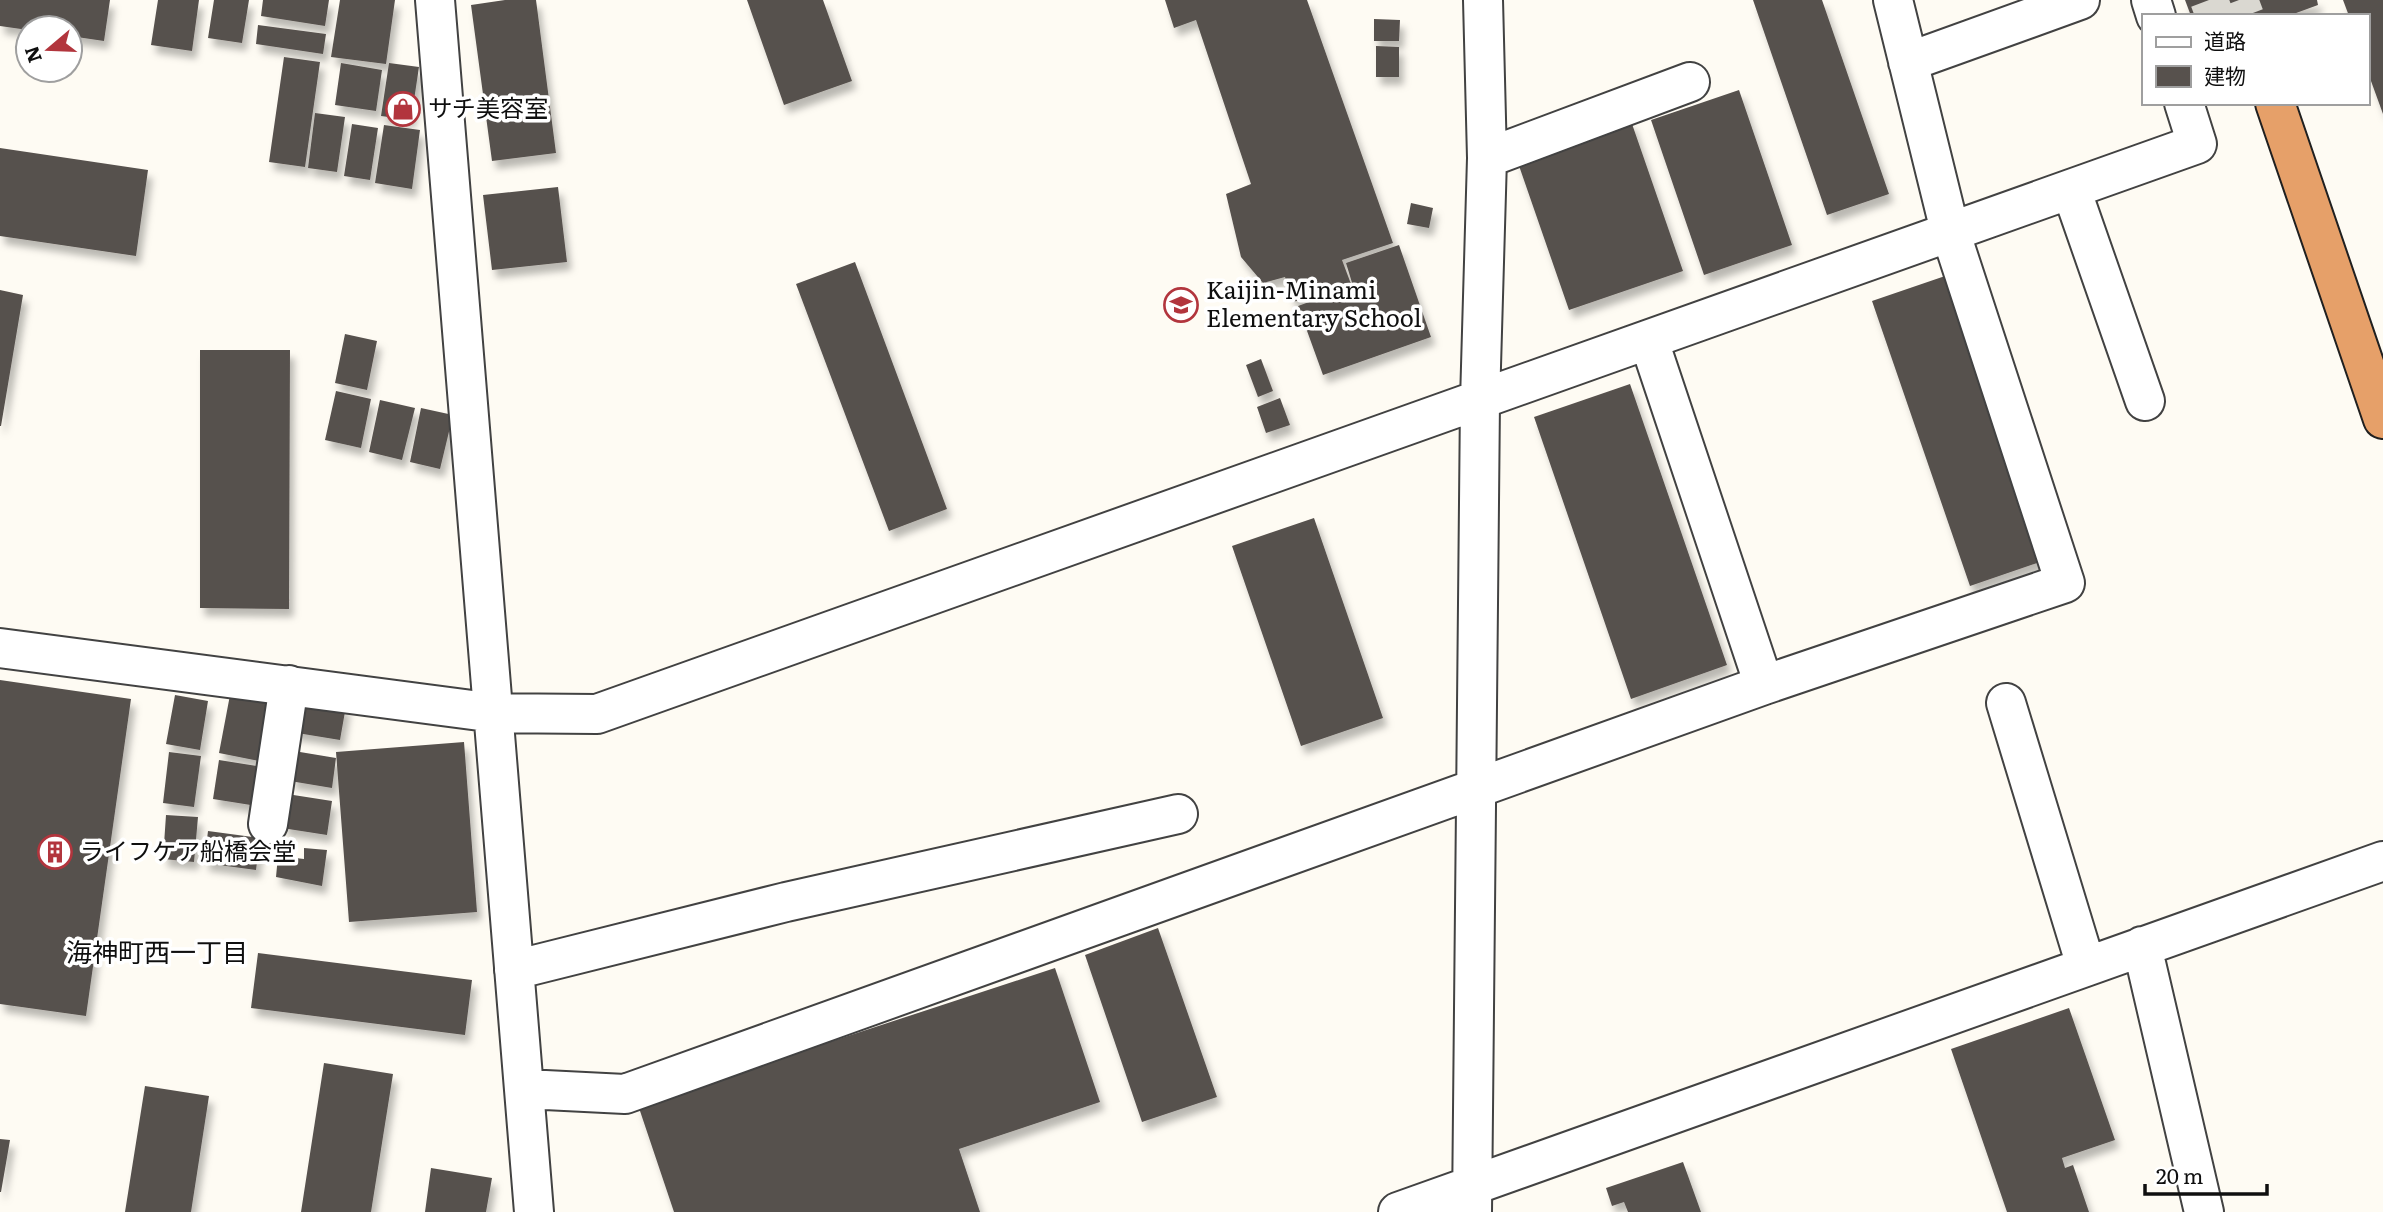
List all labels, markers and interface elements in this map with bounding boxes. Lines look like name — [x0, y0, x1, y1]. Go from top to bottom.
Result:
north arrow — [14, 14, 84, 84]
legend — [2142, 14, 2369, 105]
text: 道路 — [2204, 24, 2246, 55]
text: N — [16, 43, 48, 67]
text: 建物 — [2204, 59, 2246, 90]
place label: サチ美容室 — [428, 89, 548, 124]
shop icon: サチ美容室 — [384, 90, 422, 128]
place label: Kaijin-Minami Elementary School — [1206, 271, 1422, 334]
school or university icon: Kaijin-Minami Elementary School — [1162, 286, 1200, 324]
place label: ライフケア船橋会堂 — [80, 832, 296, 867]
building icon: ライフケア船橋会堂 — [36, 833, 74, 871]
district label: 海神町西一丁目 — [66, 931, 248, 970]
scale bar — [2145, 1152, 2268, 1196]
text: 20 m — [2156, 1159, 2203, 1190]

